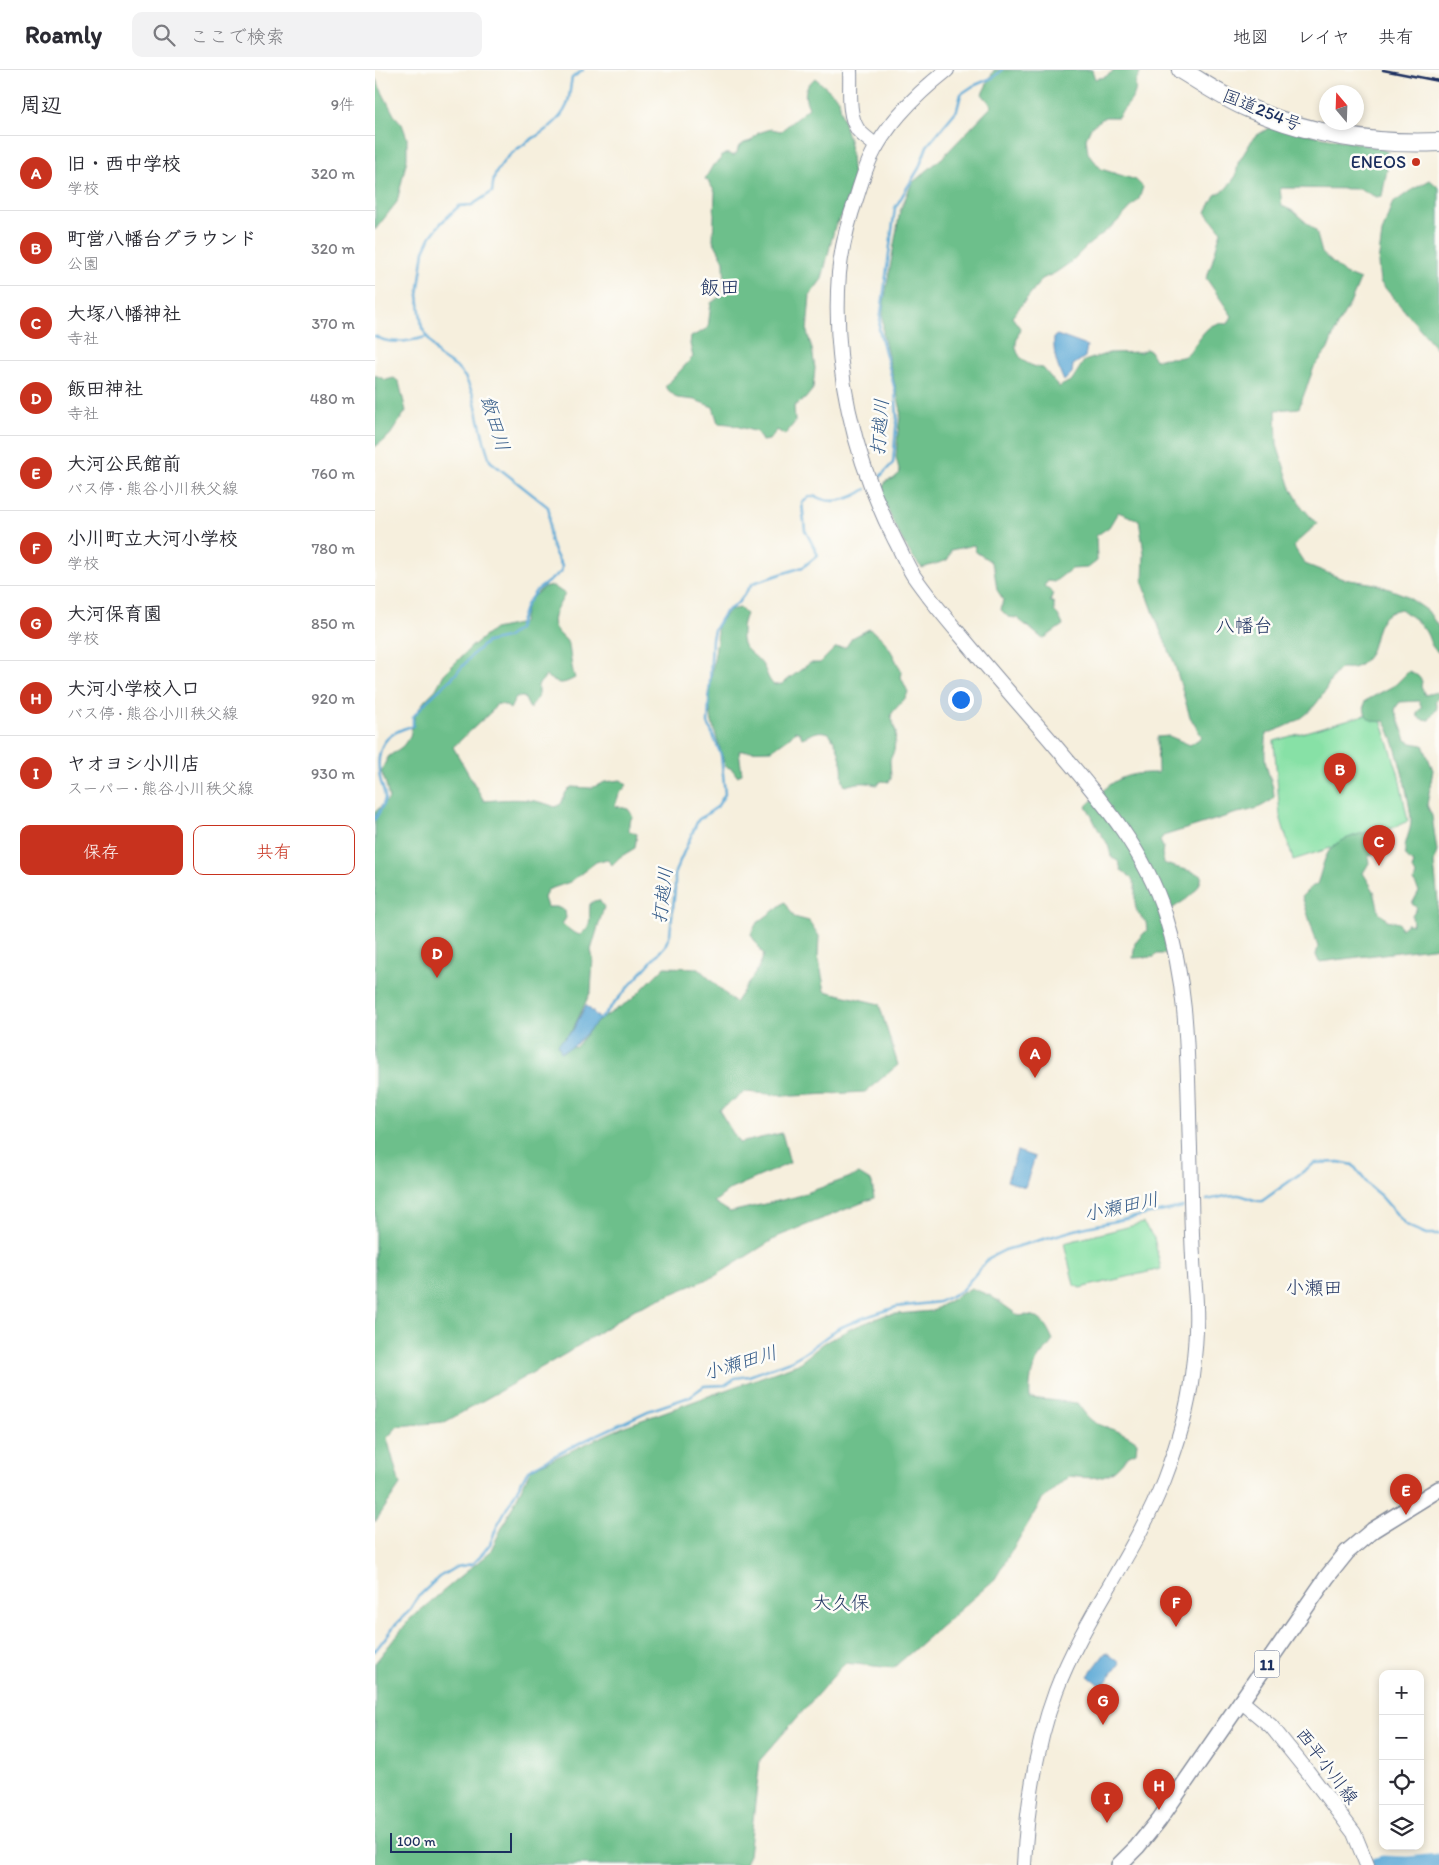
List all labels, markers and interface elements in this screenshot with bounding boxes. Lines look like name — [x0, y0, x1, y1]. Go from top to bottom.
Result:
search box — [132, 12, 482, 57]
text: Roamly — [25, 20, 102, 49]
icon: search — [150, 21, 178, 49]
text: ここで検索 — [190, 25, 285, 48]
text: 地図 — [1233, 26, 1269, 48]
text: レイヤ — [1297, 26, 1350, 48]
text: 共有 — [1378, 26, 1414, 48]
street label: 国道254号 — [1219, 84, 1305, 136]
north arrow — [1319, 85, 1364, 130]
text: 周辺 — [20, 92, 62, 117]
text: 9件 — [331, 95, 355, 114]
place label: ENEOS — [1351, 151, 1406, 173]
text: 旧・西中学校 — [67, 152, 181, 175]
marker: ENEOS — [1410, 156, 1422, 168]
text: A — [31, 164, 41, 183]
text: 320 m — [311, 164, 355, 183]
text: 学校 — [67, 179, 99, 198]
text: 町営八幡台グラウンド — [67, 227, 257, 250]
text: B — [31, 239, 41, 258]
text: 320 m — [311, 239, 355, 258]
text: 公園 — [67, 254, 99, 273]
district label: 飯田 — [700, 275, 740, 299]
text: 大塚八幡神社 — [67, 302, 181, 325]
text: C — [31, 314, 41, 333]
text: 370 m — [311, 314, 355, 333]
text: 寺社 — [67, 329, 99, 348]
text: 飯田神社 — [67, 377, 143, 400]
text: D — [31, 389, 41, 408]
text: 480 m — [310, 389, 355, 408]
water label: 飯田川 — [476, 393, 515, 454]
water label: 打越川 — [866, 398, 893, 456]
text: 寺社 — [67, 404, 99, 423]
text: 大河公民館前 — [67, 452, 181, 475]
text: E — [32, 464, 40, 483]
text: 760 m — [312, 464, 355, 483]
text: バス停 · 熊谷小川秩父線 — [67, 479, 238, 498]
text: 小川町立大河小学校 — [67, 527, 238, 550]
text: F — [32, 539, 40, 558]
text: 780 m — [311, 539, 355, 558]
text: 学校 — [67, 554, 99, 573]
text: 大河保育園 — [67, 602, 162, 625]
text: G — [30, 614, 42, 633]
text: 850 m — [311, 614, 355, 633]
district label: 八幡台 — [1215, 614, 1273, 637]
text: 学校 — [67, 629, 99, 648]
text: 大河小学校入口 — [67, 677, 200, 700]
your location — [948, 687, 974, 713]
text: H — [30, 689, 42, 708]
text: 920 m — [311, 689, 355, 708]
text: バス停 · 熊谷小川秩父線 — [67, 704, 238, 723]
text: ヤオヨシ小川店 — [67, 752, 200, 775]
pin: B — [1324, 753, 1356, 794]
text: I — [33, 764, 39, 783]
text: 930 m — [311, 764, 355, 783]
text: スーパー · 熊谷小川秩父線 — [67, 779, 253, 798]
button: 保存 — [20, 825, 183, 875]
button: 共有 — [193, 825, 355, 875]
pin: C — [1363, 825, 1395, 866]
water label: 打越川 — [648, 865, 677, 925]
pin: D — [421, 937, 453, 978]
pin: A — [1019, 1037, 1051, 1078]
water label: 小瀬田川 — [1082, 1187, 1161, 1226]
district label: 小瀬田 — [1285, 1276, 1343, 1299]
water label: 小瀬田川 — [700, 1340, 780, 1385]
pin: E — [1390, 1474, 1422, 1515]
pin: F — [1160, 1586, 1192, 1627]
district label: 大久保 — [812, 1591, 870, 1614]
road number: 11 — [1255, 1650, 1279, 1678]
map controls — [1379, 1670, 1424, 1850]
button: + — [1379, 1670, 1424, 1715]
pin: G — [1087, 1684, 1119, 1725]
button: − — [1379, 1715, 1424, 1760]
street label: 西平小川線 — [1291, 1723, 1363, 1809]
button: locate — [1379, 1760, 1424, 1805]
pin: H — [1143, 1769, 1175, 1810]
pin: I — [1091, 1782, 1123, 1823]
button: layers — [1379, 1805, 1424, 1850]
scale bar — [390, 1830, 513, 1853]
text: 100 m — [397, 1833, 436, 1850]

